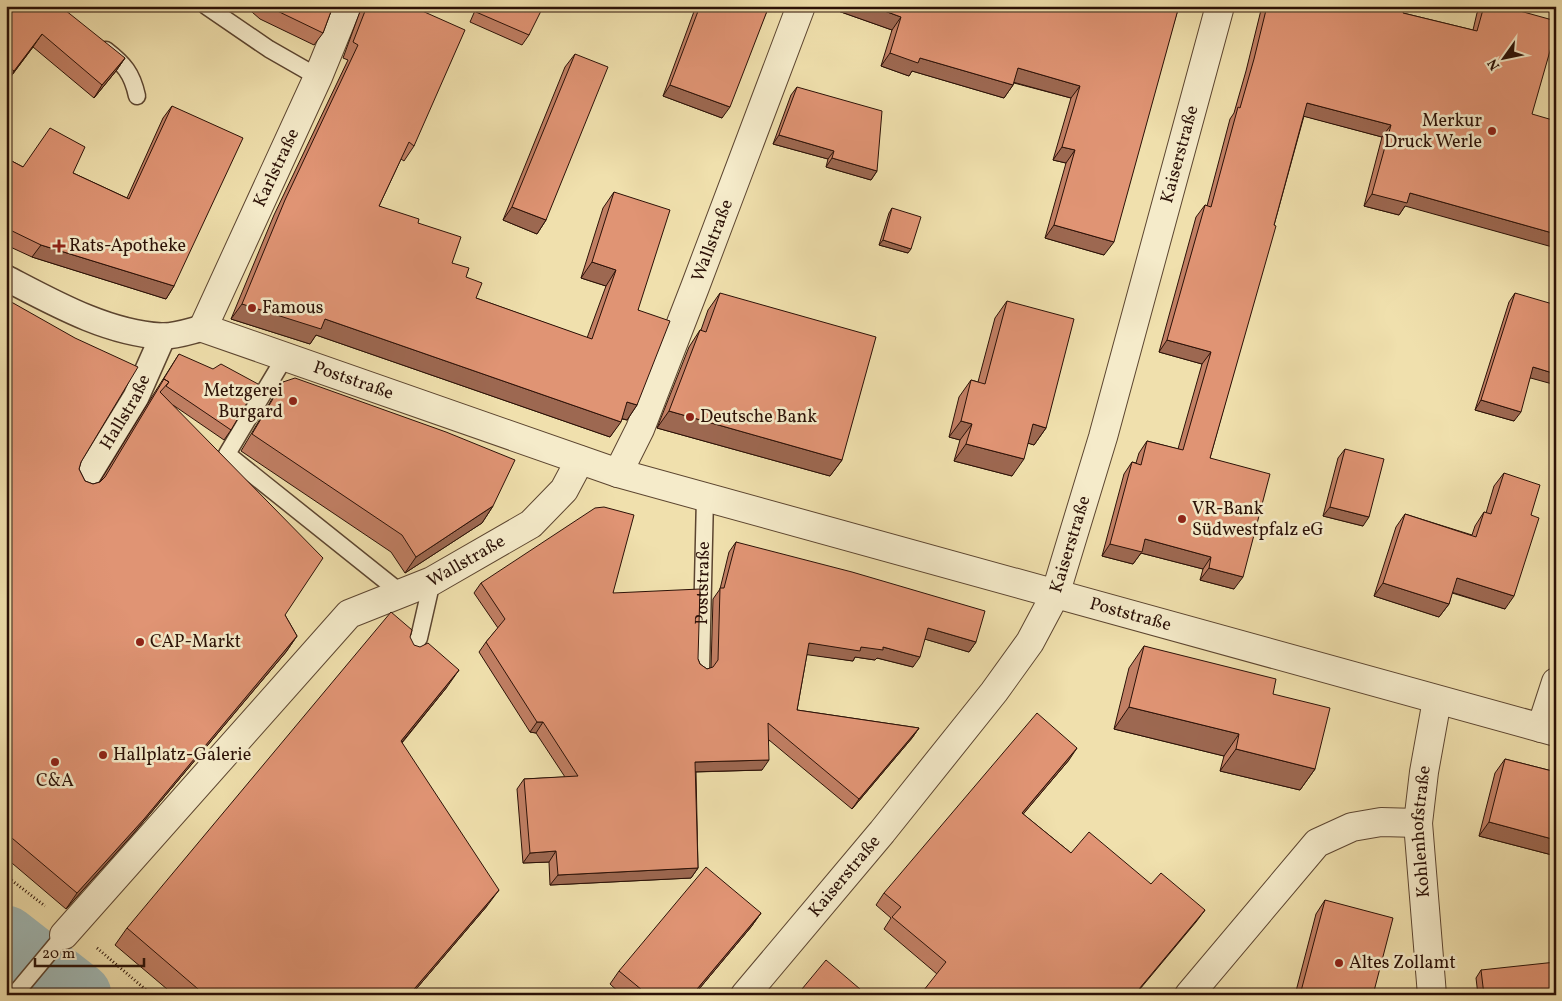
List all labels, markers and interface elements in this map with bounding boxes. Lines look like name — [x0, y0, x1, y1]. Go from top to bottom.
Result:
north arrow — [1480, 32, 1530, 82]
text: N — [1484, 55, 1505, 74]
street label: Kaiserstraße — [1155, 103, 1205, 206]
place label: Merkur Druck Werle — [1384, 109, 1482, 155]
street label: Karlstraße — [248, 125, 306, 211]
marker: Merkur Druck Werle — [1486, 125, 1498, 137]
street label: Wallstraße — [686, 196, 739, 286]
place label: Rats-Apotheke — [69, 234, 186, 259]
marker: Rats-Apotheke — [53, 240, 65, 252]
place label: Famous — [262, 296, 324, 321]
marker: Famous — [246, 302, 258, 314]
street label: Poststraße — [310, 355, 397, 406]
street label: Hallstraße — [94, 371, 157, 455]
place label: Metzgerei Burgard — [204, 379, 283, 425]
marker: Metzgerei Burgard — [287, 395, 299, 407]
place label: Deutsche Bank — [700, 405, 817, 430]
marker: Deutsche Bank — [684, 411, 696, 423]
street label: Kaiserstraße — [1044, 493, 1097, 596]
place label: VR-Bank Südwestpfalz eG — [1192, 497, 1324, 543]
marker: VR-Bank Südwestpfalz eG — [1176, 513, 1188, 525]
street label: Wallstraße — [422, 529, 510, 594]
street label: Poststraße — [690, 541, 716, 625]
street label: Poststraße — [1087, 591, 1174, 638]
place label: CAP-Markt — [150, 630, 241, 655]
marker: CAP-Markt — [134, 636, 146, 648]
place label: Hallplatz-Galerie — [113, 743, 251, 768]
marker: Hallplatz-Galerie — [97, 749, 109, 761]
marker: C&A — [49, 756, 61, 768]
street label: Kohlenhofstraße — [1405, 763, 1437, 899]
place label: C&A — [36, 769, 74, 794]
street label: Kaiserstraße — [803, 830, 887, 923]
scale bar — [35, 936, 144, 968]
text: 20 m — [42, 944, 75, 965]
place label: Altes Zollamt — [1349, 951, 1456, 976]
marker: Altes Zollamt — [1333, 957, 1345, 969]

